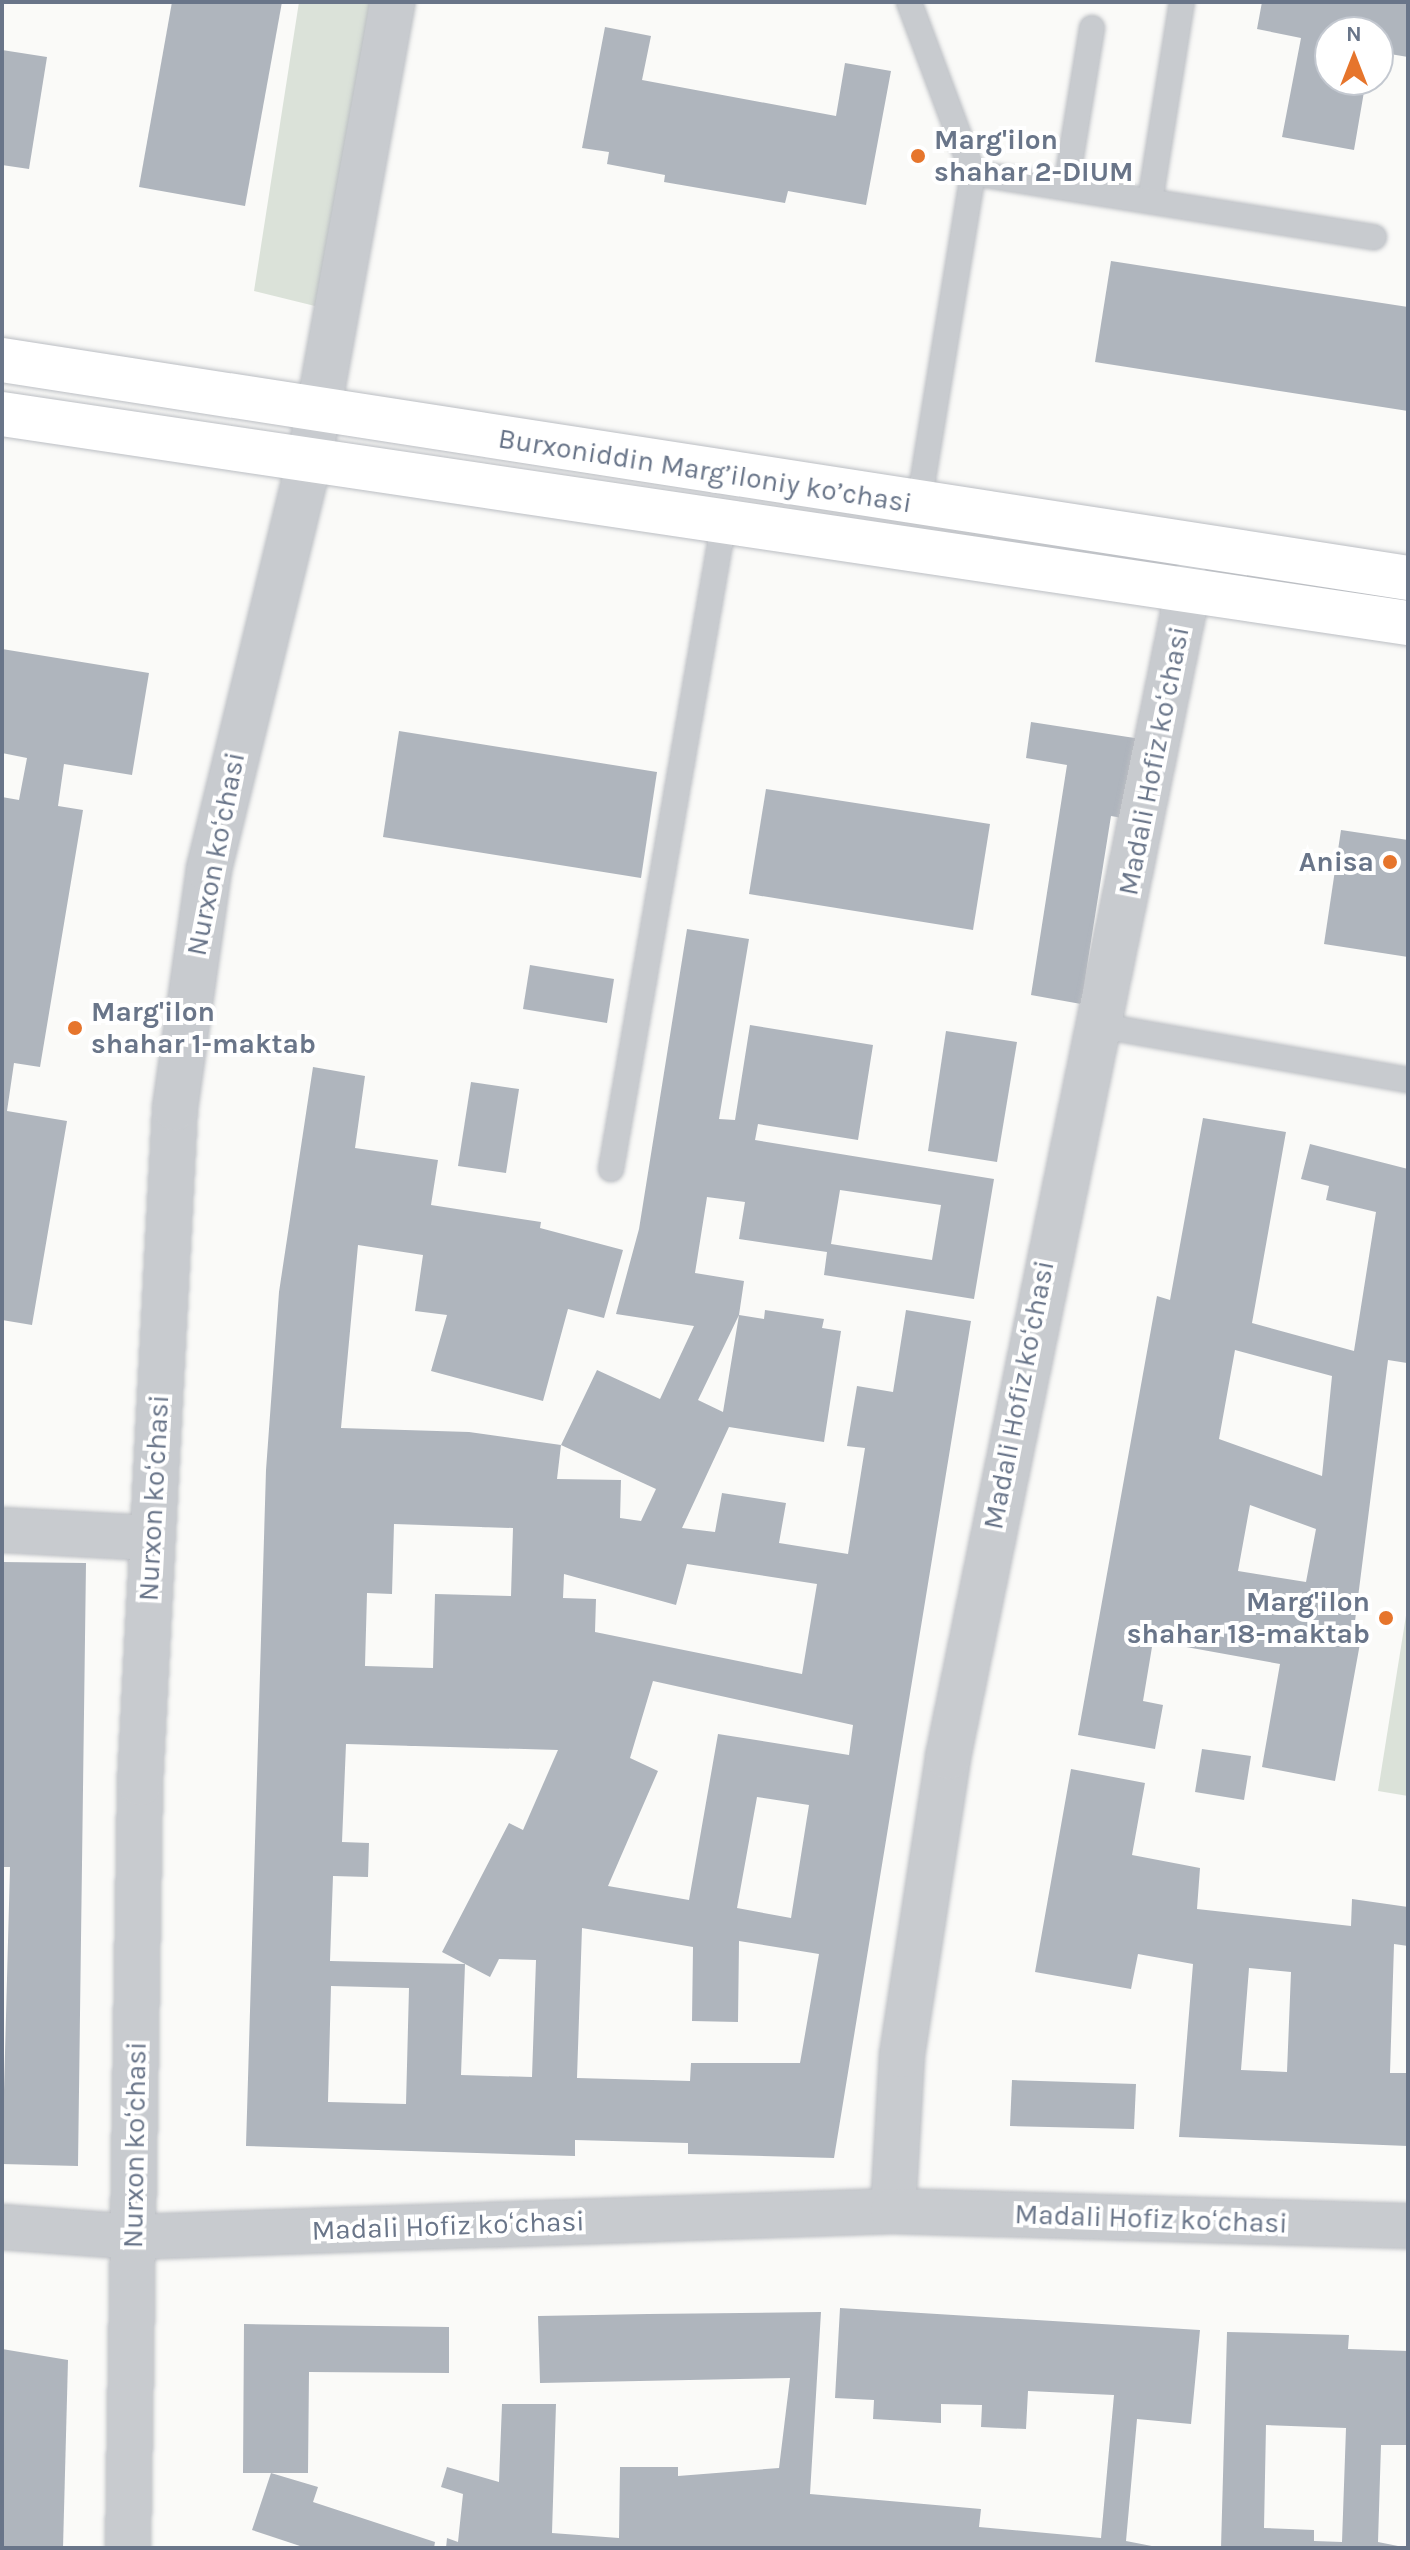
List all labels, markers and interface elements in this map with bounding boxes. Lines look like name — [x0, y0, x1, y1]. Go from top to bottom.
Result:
north arrow — [1314, 16, 1394, 96]
text: N — [1346, 21, 1362, 47]
place label: Marg'ilon shahar 2-DIUM — [934, 123, 1133, 189]
marker: Marg'ilon shahar 2-DIUM — [909, 147, 927, 165]
street label: Burxoniddin Marg’iloniy ko’chasi — [496, 422, 914, 520]
street label: Madali Hofiz koʻchasi — [1111, 624, 1197, 898]
street label: Nurxon koʻchasi — [180, 749, 252, 959]
place label: Anisa — [1299, 845, 1374, 879]
marker: Anisa — [1381, 853, 1399, 871]
place label: Marg'ilon shahar 1-maktab — [91, 995, 316, 1061]
marker: Marg'ilon shahar 1-maktab — [66, 1019, 84, 1037]
street label: Madali Hofiz koʻchasi — [976, 1258, 1062, 1532]
street label: Nurxon koʻchasi — [132, 1394, 176, 1602]
place label: Marg'ilon shahar 18-maktab — [1127, 1585, 1370, 1651]
marker: Marg'ilon shahar 18-maktab — [1377, 1609, 1395, 1627]
street label: Nurxon koʻchasi — [116, 2041, 154, 2249]
street label: Madali Hofiz koʻchasi — [1014, 2197, 1288, 2241]
street label: Madali Hofiz koʻchasi — [311, 2204, 585, 2248]

